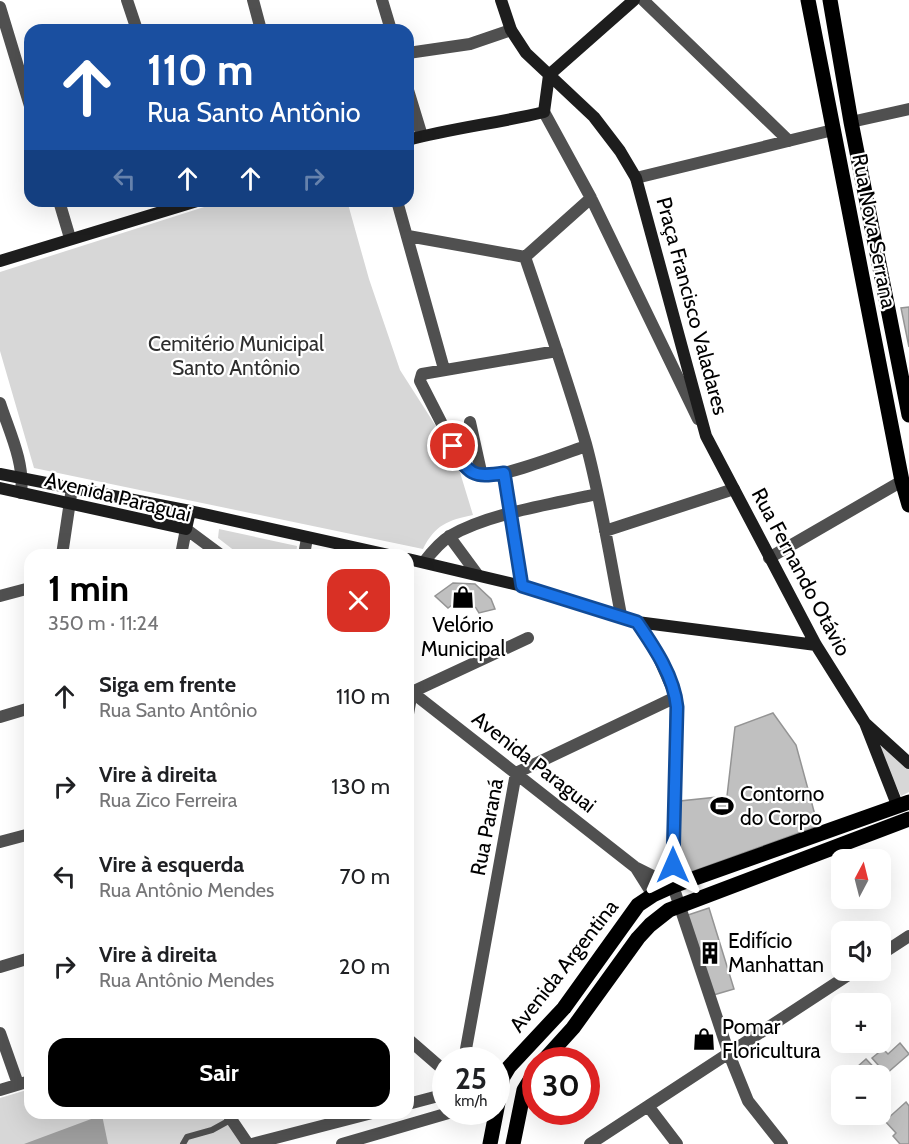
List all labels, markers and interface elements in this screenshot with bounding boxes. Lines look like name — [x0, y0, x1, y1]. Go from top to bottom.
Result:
text: 110 m — [147, 44, 254, 96]
icon: ahead — [48, 48, 126, 126]
text: Rua Santo Antônio — [147, 96, 361, 129]
street label: Rua Nova Serrana — [847, 151, 902, 310]
icon: left — [108, 162, 141, 195]
icon: ahead — [171, 162, 204, 195]
icon: ahead — [234, 162, 267, 195]
icon: right — [297, 162, 330, 195]
street label: Praça Francisco Valadares — [651, 194, 734, 418]
park label: Cemitério Municipal Santo Antônio — [148, 331, 324, 380]
pin — [427, 420, 478, 471]
icon: arrive — [436, 429, 469, 462]
street label: Avenida Paraguai — [42, 466, 194, 527]
street label: Rua Fernando Otávio — [747, 484, 856, 660]
text: 1 min — [48, 566, 129, 610]
button: close — [327, 569, 390, 632]
shop icon: Velório Municipal — [450, 584, 476, 610]
text: 350 m · 11:24 — [48, 611, 159, 635]
place label: Velório Municipal — [421, 612, 505, 661]
text: Siga em frente — [99, 671, 236, 698]
icon: ahead — [48, 680, 81, 713]
text: 110 m — [336, 683, 390, 710]
text: Rua Santo Antônio — [99, 698, 257, 722]
street label: Avenida Paraguai — [467, 706, 601, 818]
text: Vire à direita — [99, 761, 217, 788]
icon: right — [48, 770, 81, 803]
text: 130 m — [331, 773, 390, 800]
street label: Rua Paraná — [465, 776, 508, 878]
place label: Contorno do Corpo — [740, 781, 824, 830]
text: Rua Zico Ferreira — [99, 788, 237, 812]
sports icon: Contorno do Corpo — [709, 793, 735, 819]
position arrow — [641, 833, 705, 897]
north arrow — [831, 849, 891, 909]
map controls — [831, 849, 891, 1125]
text: Vire à esquerda — [99, 851, 244, 878]
icon: left — [48, 860, 81, 893]
text: 70 m — [340, 863, 390, 890]
text: Rua Antônio Mendes — [99, 878, 274, 902]
street label: Avenida Argentina — [504, 894, 623, 1037]
button: sound — [831, 921, 891, 981]
place label: Edifício Manhattan — [728, 928, 824, 977]
building icon: Edifício Manhattan — [697, 940, 723, 966]
text: Vire à direita — [99, 941, 217, 968]
icon: right — [48, 950, 81, 983]
text: 20 m — [339, 953, 390, 980]
text: Rua Antônio Mendes — [99, 968, 274, 992]
button: + — [831, 993, 891, 1053]
place label: Pomar Floricultura — [722, 1014, 821, 1063]
shop icon: Pomar Floricultura — [691, 1026, 717, 1052]
button: Sair — [48, 1038, 390, 1107]
speed limit sign: 30 — [522, 1047, 600, 1125]
text: 25 — [455, 1060, 487, 1097]
button: − — [831, 1065, 891, 1125]
text: km/h — [455, 1092, 487, 1110]

